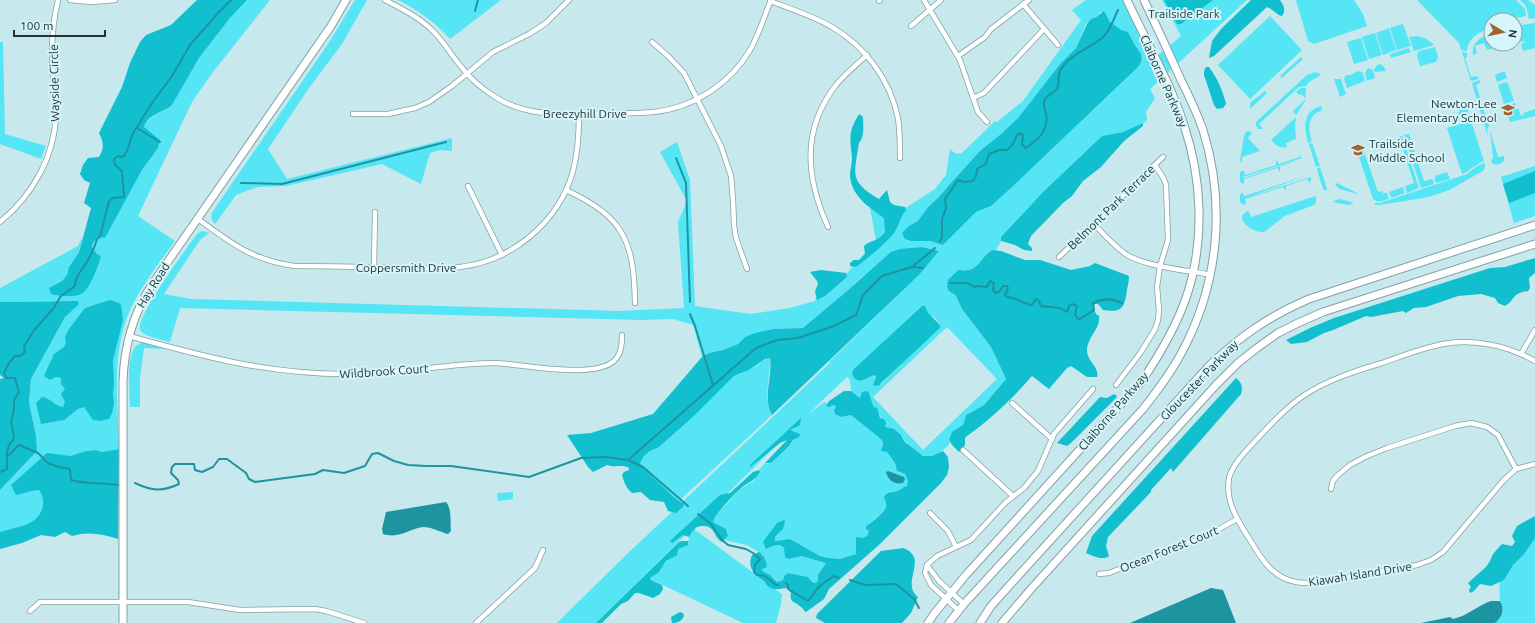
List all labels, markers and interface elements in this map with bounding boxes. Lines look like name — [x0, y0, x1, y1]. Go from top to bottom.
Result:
park label: Trailside Park — [1148, 7, 1220, 20]
scale bar — [14, 12, 105, 38]
north arrow — [1483, 12, 1523, 52]
text: 100 m — [20, 19, 53, 32]
text: N — [1506, 29, 1519, 39]
street label: Claiborne Parkway — [1138, 33, 1190, 129]
street label: Wayside Circle — [47, 44, 61, 122]
place label: Newton-Lee Elementary School — [1397, 97, 1497, 124]
school or university icon: Newton-Lee Elementary School — [1500, 102, 1516, 118]
street label: Breezyhill Drive — [543, 107, 627, 120]
place label: Trailside Middle School — [1369, 137, 1445, 164]
school or university icon: Trailside Middle School — [1350, 142, 1366, 158]
street label: Belmont Park Terrace — [1065, 162, 1157, 252]
street label: Hay Road — [134, 260, 172, 310]
street label: Coppersmith Drive — [356, 261, 456, 274]
street label: Gloucester Parkway — [1157, 337, 1241, 423]
street label: Wildbrook Court — [339, 361, 429, 381]
street label: Claiborne Parkway — [1075, 369, 1151, 453]
street label: Ocean Forest Court — [1118, 523, 1220, 575]
street label: Kiawah Island Drive — [1307, 559, 1413, 589]

